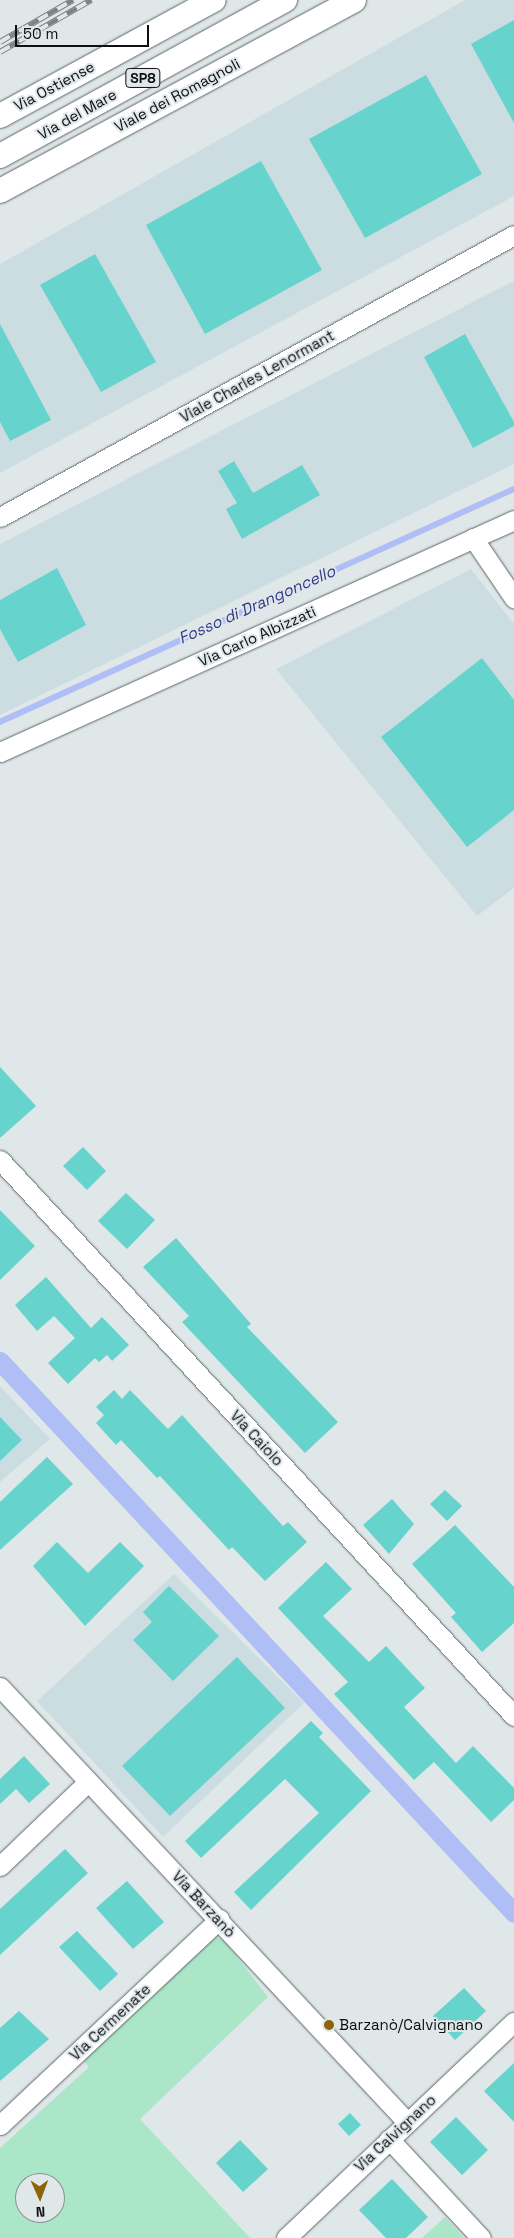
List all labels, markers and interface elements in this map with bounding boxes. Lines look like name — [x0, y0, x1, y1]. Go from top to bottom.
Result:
scale bar — [18, 15, 151, 47]
text: 50 m — [23, 24, 58, 43]
street label: Viale dei Romagnoli — [111, 54, 243, 136]
street label: Via Ostiense — [11, 57, 97, 115]
road number: SP8 — [124, 66, 162, 90]
street label: Via del Mare — [34, 85, 120, 143]
street label: Viale Charles Lenormant — [177, 326, 337, 426]
water label: Fosso di Drangoncello — [176, 562, 338, 648]
street label: Via Carlo Albizzati — [195, 602, 319, 670]
street label: Via Caiolo — [227, 1406, 287, 1470]
street label: Via Barzanò — [169, 1867, 239, 1941]
street label: Via Cermenate — [66, 1980, 154, 2064]
place label: Barzanò/Calvignano — [339, 2016, 483, 2034]
marker: Barzanò/Calvignano — [323, 2019, 335, 2031]
street label: Via Calvignano — [350, 2091, 440, 2175]
north arrow — [15, 2173, 65, 2223]
text: N — [35, 2203, 46, 2221]

